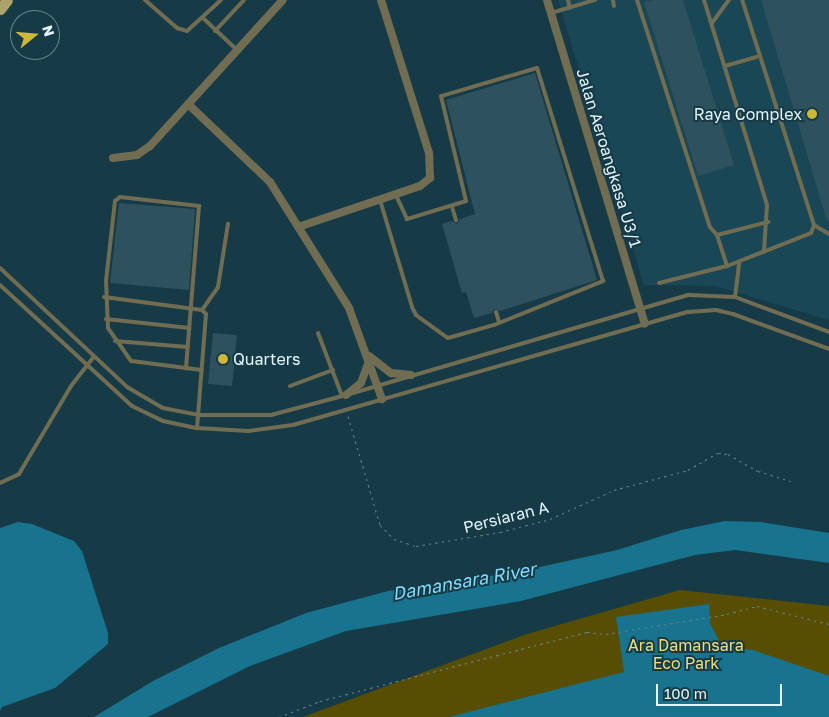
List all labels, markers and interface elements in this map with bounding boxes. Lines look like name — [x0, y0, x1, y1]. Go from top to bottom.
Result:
north arrow — [10, 10, 60, 60]
text: N — [39, 23, 59, 38]
street label: Jalan Aeroangkasa U3/1 — [573, 66, 645, 250]
place label: Raya Complex — [694, 104, 802, 124]
marker: Raya Complex — [806, 108, 818, 120]
place label: Quarters — [233, 349, 301, 369]
marker: Quarters — [217, 353, 229, 365]
street label: Persiaran A — [461, 497, 551, 537]
water label: Damansara River — [391, 558, 537, 604]
park label: Ara Damansara Eco Park — [628, 635, 744, 673]
scale bar — [659, 674, 785, 706]
text: 100 m — [664, 684, 707, 702]

